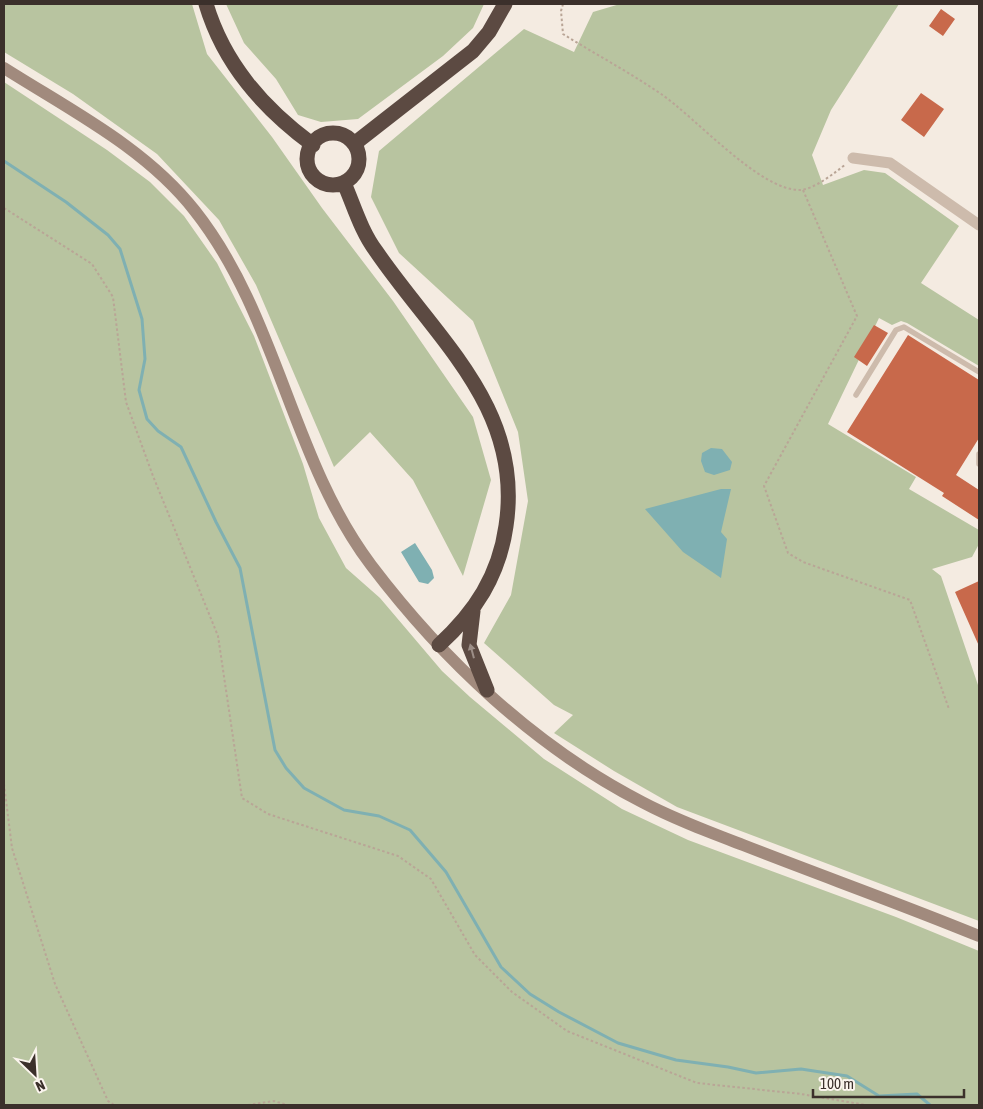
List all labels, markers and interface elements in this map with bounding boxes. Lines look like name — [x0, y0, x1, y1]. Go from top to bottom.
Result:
one-way arrow — [467, 643, 475, 658]
north arrow — [10, 1049, 60, 1099]
scale bar — [813, 1066, 964, 1098]
text: 100 m — [820, 1075, 854, 1092]
text: N — [33, 1077, 48, 1095]

